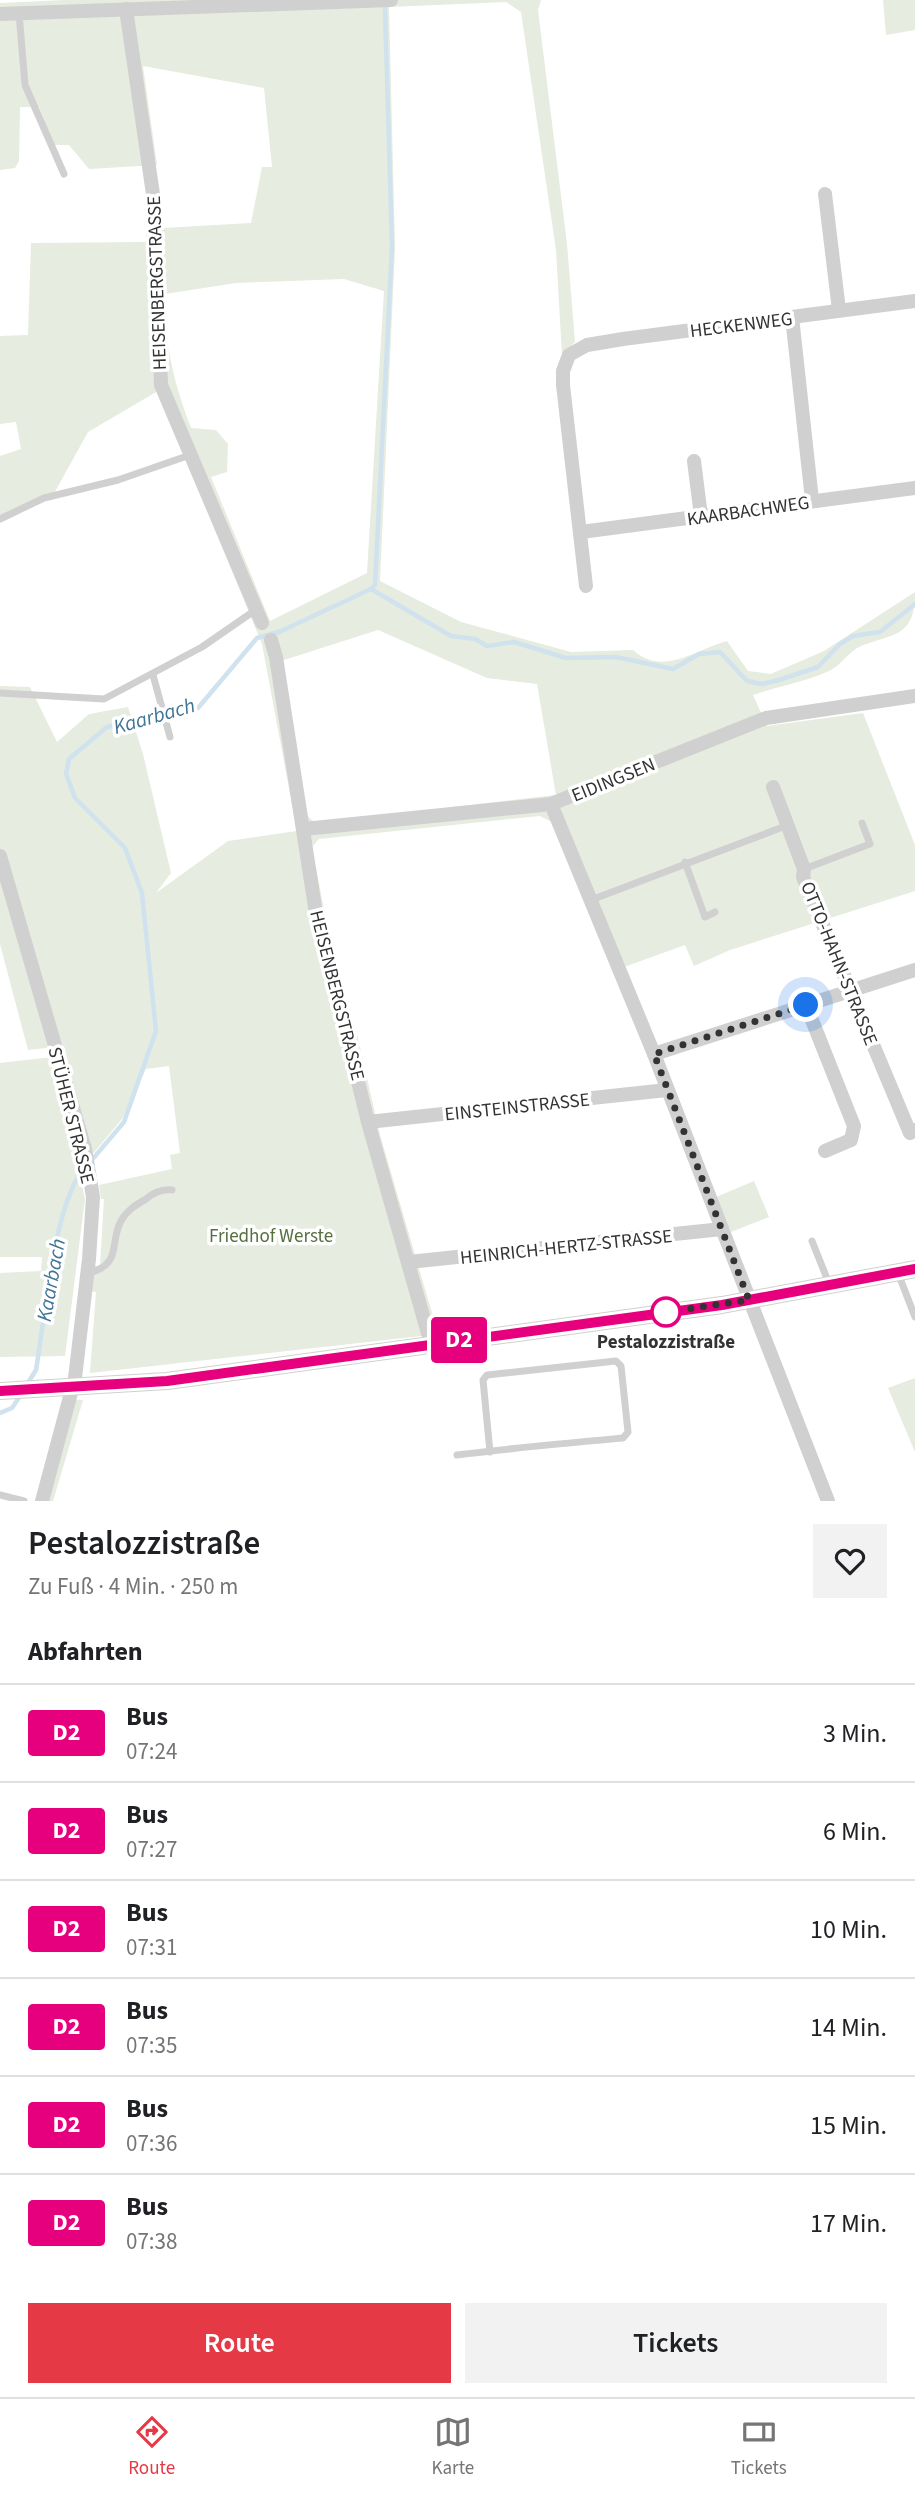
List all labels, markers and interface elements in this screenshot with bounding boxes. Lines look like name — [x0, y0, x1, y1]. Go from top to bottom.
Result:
street label: HEISENBERGSTRASSE — [141, 195, 174, 371]
street label: HECKENWEG — [688, 306, 794, 345]
street label: KAARBACHWEG — [685, 490, 811, 533]
water label: Kaarbach — [110, 690, 198, 742]
street label: EIDINGSEN — [568, 751, 659, 809]
street label: OTTO-HAHN-STRASSE — [793, 878, 884, 1050]
street label: HEISENBERGSTRASSE — [302, 907, 371, 1083]
your location — [788, 987, 823, 1022]
street label: STÜHER STRASSE — [40, 1044, 101, 1187]
street label: EINSTEINSTRASSE — [443, 1086, 591, 1129]
park label: Friedhof Werste — [209, 1223, 333, 1250]
street label: HEINRICH-HERTZ-STRASSE — [459, 1223, 673, 1272]
water label: Kaarbach — [29, 1236, 73, 1324]
marker: Pestalozzistraße — [651, 1297, 681, 1327]
line badge: D2 — [428, 1317, 490, 1363]
text: D2 — [445, 1322, 473, 1357]
place label: Pestalozzistraße — [597, 1329, 735, 1356]
text: Pestalozzistraße — [28, 1520, 260, 1567]
button: heart — [813, 1524, 887, 1598]
text: Zu Fuß · 4 Min. · 250 m — [28, 1570, 238, 1603]
text: Abfahrten — [28, 1633, 143, 1670]
text: Bus — [126, 1698, 168, 1735]
text: D2 — [53, 1715, 80, 1750]
text: 3 Min. — [823, 1715, 887, 1752]
text: 07:24 — [126, 1735, 177, 1768]
text: Bus — [126, 1796, 168, 1833]
text: D2 — [53, 1813, 80, 1848]
text: 6 Min. — [823, 1813, 887, 1850]
text: 07:27 — [126, 1833, 177, 1866]
text: Bus — [126, 1894, 168, 1931]
text: D2 — [53, 1911, 80, 1946]
text: 10 Min. — [810, 1911, 887, 1948]
text: 07:31 — [126, 1931, 177, 1964]
text: Bus — [126, 1992, 168, 2029]
text: D2 — [53, 2009, 80, 2044]
text: 14 Min. — [810, 2009, 887, 2046]
text: 07:35 — [126, 2029, 177, 2062]
text: Bus — [126, 2090, 168, 2127]
text: D2 — [53, 2107, 80, 2142]
text: 15 Min. — [810, 2107, 887, 2144]
text: 07:36 — [126, 2127, 177, 2160]
text: Bus — [126, 2188, 168, 2225]
text: D2 — [53, 2205, 80, 2240]
text: 17 Min. — [810, 2205, 887, 2242]
text: 07:38 — [126, 2225, 177, 2258]
button: Route — [28, 2303, 451, 2383]
button: Tickets — [465, 2303, 887, 2383]
tab: Route — [128, 2413, 175, 2482]
tab: Karte — [432, 2413, 474, 2482]
tab: Tickets — [731, 2413, 787, 2482]

